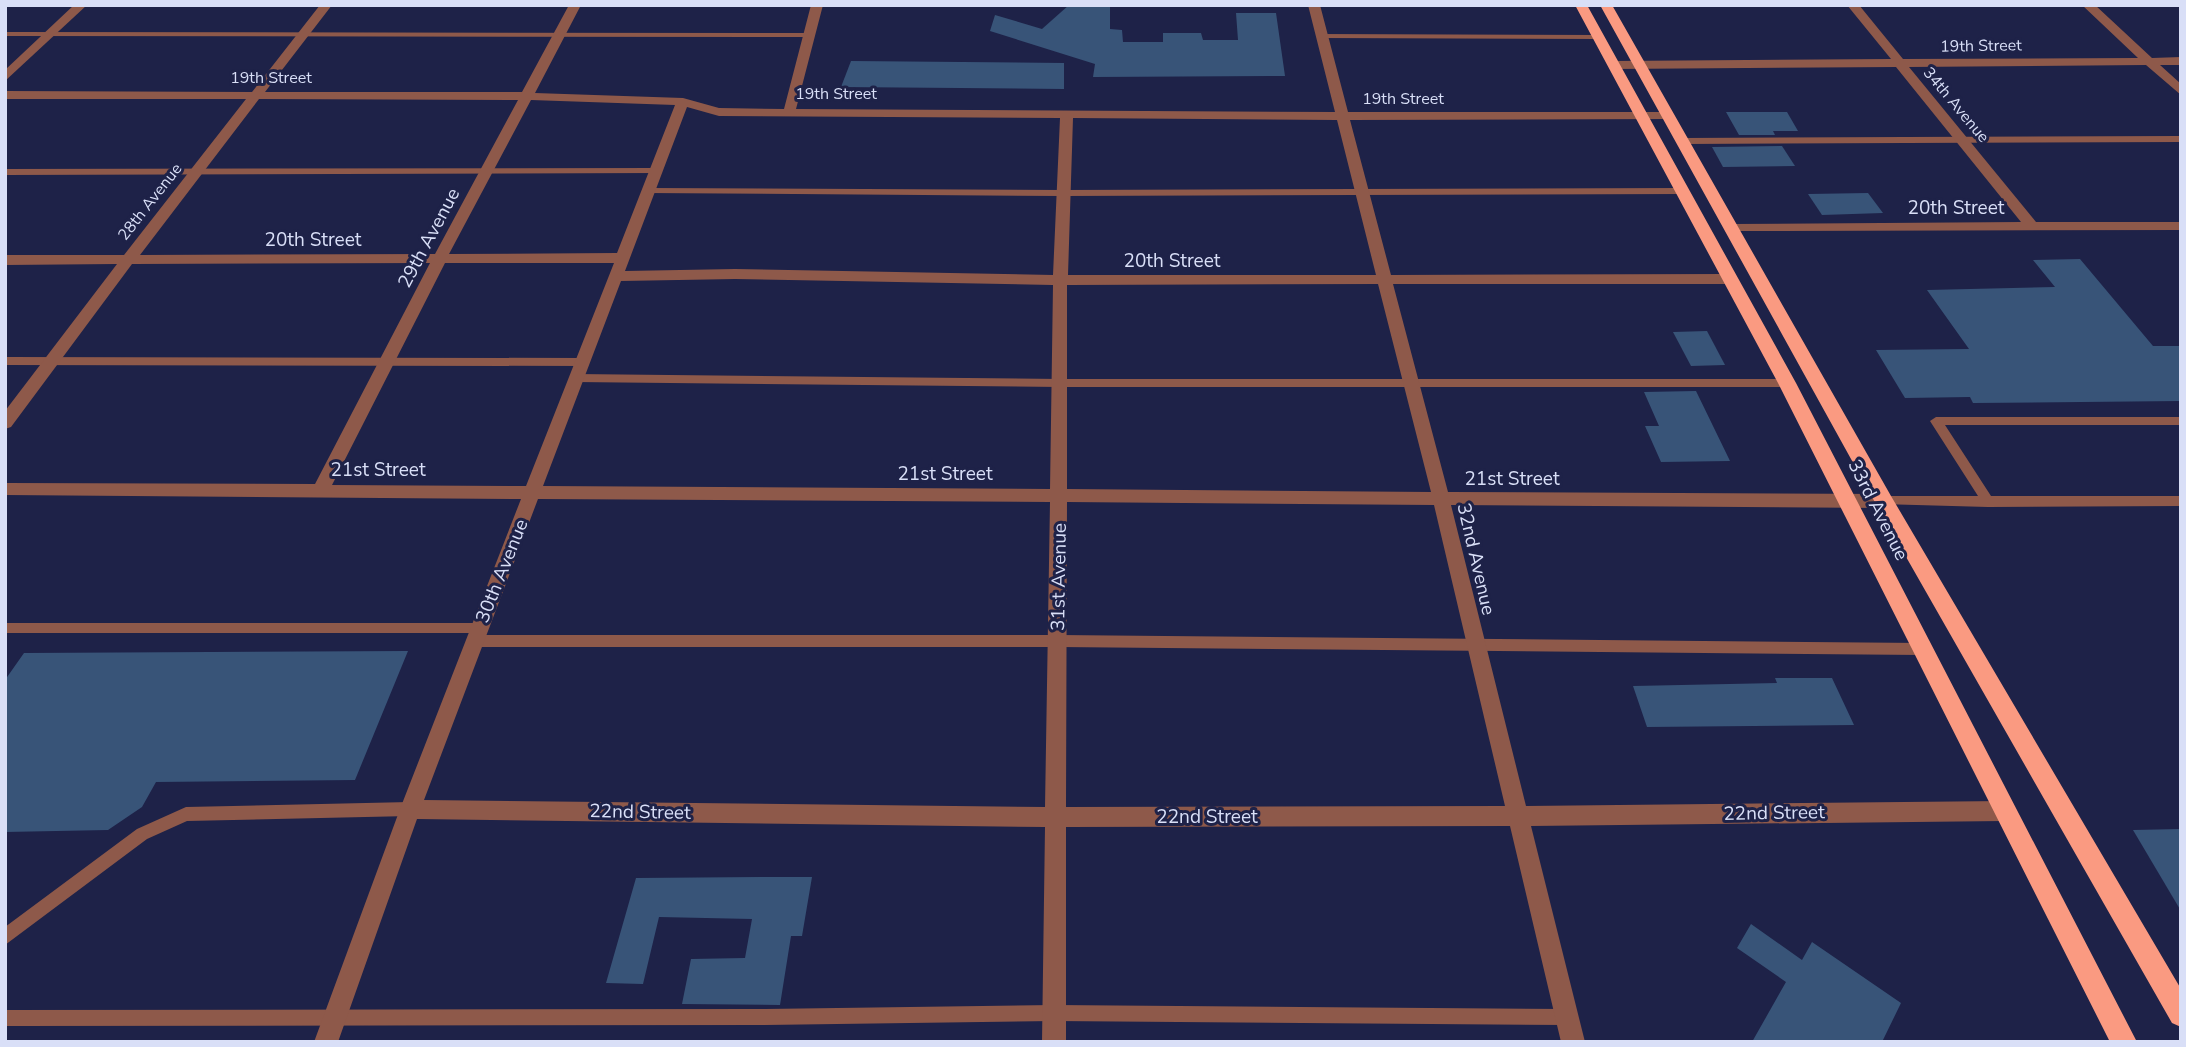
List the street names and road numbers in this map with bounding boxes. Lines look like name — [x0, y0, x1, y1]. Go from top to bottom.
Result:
street label: 19th Street — [1940, 34, 2022, 58]
street label: 34th Avenue — [1918, 63, 1994, 147]
street label: 19th Street — [230, 67, 312, 89]
street label: 19th Street — [795, 83, 877, 105]
street label: 19th Street — [1362, 88, 1444, 110]
street label: 28th Avenue — [113, 159, 187, 245]
street label: 29th Avenue — [392, 183, 466, 293]
street label: 20th Street — [1908, 195, 2005, 221]
street label: 20th Street — [265, 227, 362, 253]
street label: 20th Street — [1124, 248, 1221, 274]
street label: 33rd Avenue — [1841, 455, 1915, 565]
street label: 21st Street — [330, 457, 426, 483]
street label: 21st Street — [897, 461, 993, 487]
street label: 21st Street — [1464, 466, 1560, 492]
street label: 32nd Avenue — [1450, 500, 1502, 618]
street label: 30th Avenue — [469, 515, 535, 627]
street label: 31st Avenue — [1045, 523, 1073, 631]
street label: 22nd Street — [589, 798, 691, 826]
street label: 22nd Street — [1723, 799, 1825, 827]
street label: 22nd Street — [1156, 804, 1258, 830]

